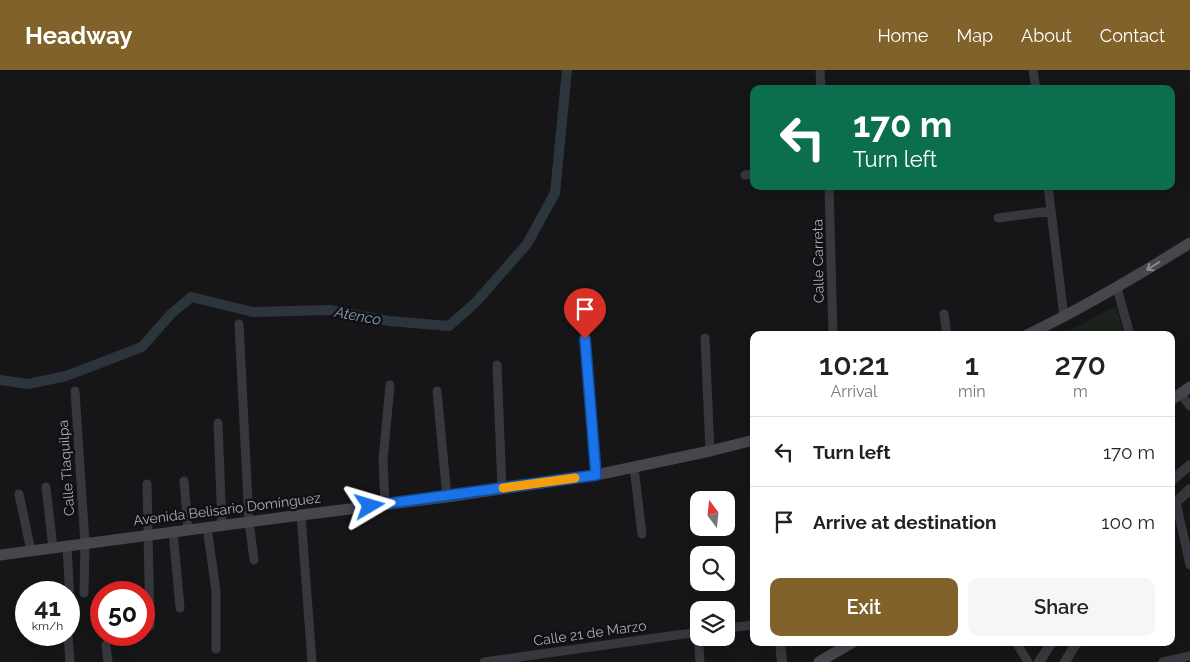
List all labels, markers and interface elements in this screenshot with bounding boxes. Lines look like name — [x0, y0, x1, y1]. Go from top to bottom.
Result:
text: Headway — [25, 21, 133, 50]
text: Home — [877, 25, 928, 46]
text: Map — [956, 25, 993, 46]
text: About — [1021, 25, 1072, 46]
text: Contact — [1100, 25, 1165, 46]
text: 170 m — [853, 104, 952, 145]
icon: left — [770, 105, 835, 170]
text: Turn left — [853, 146, 937, 172]
street label: Calle Carreta — [809, 219, 827, 303]
one-way arrow — [1147, 261, 1161, 271]
pin — [564, 288, 606, 339]
icon: arrive — [571, 295, 599, 323]
water label: Atenco — [332, 303, 383, 329]
text: 10:21 — [819, 347, 889, 382]
text: 1 — [965, 347, 979, 382]
text: 270 — [1055, 347, 1106, 382]
text: Arrival — [831, 382, 877, 401]
text: min — [958, 382, 986, 401]
text: m — [1073, 382, 1088, 401]
street label: Calle Tlaquilpa — [55, 419, 77, 517]
icon: left — [770, 438, 798, 466]
text: Turn left — [813, 441, 890, 463]
text: 170 m — [1103, 441, 1155, 463]
position arrow — [343, 479, 395, 531]
street label: Avenida Belisario Domínguez — [132, 490, 322, 528]
north arrow — [690, 491, 735, 536]
map controls — [690, 491, 735, 646]
icon: arrive — [770, 508, 798, 536]
text: Arrive at destination — [813, 511, 997, 533]
text: 100 m — [1101, 511, 1155, 533]
button: search — [690, 546, 735, 591]
button: Exit — [770, 578, 958, 636]
button: Share — [968, 578, 1155, 636]
speed limit sign: 50 — [90, 581, 155, 646]
text: 41 — [34, 592, 61, 622]
button: layers — [690, 601, 735, 646]
street label: Calle 21 de Marzo — [533, 617, 647, 649]
text: km/h — [32, 619, 63, 633]

